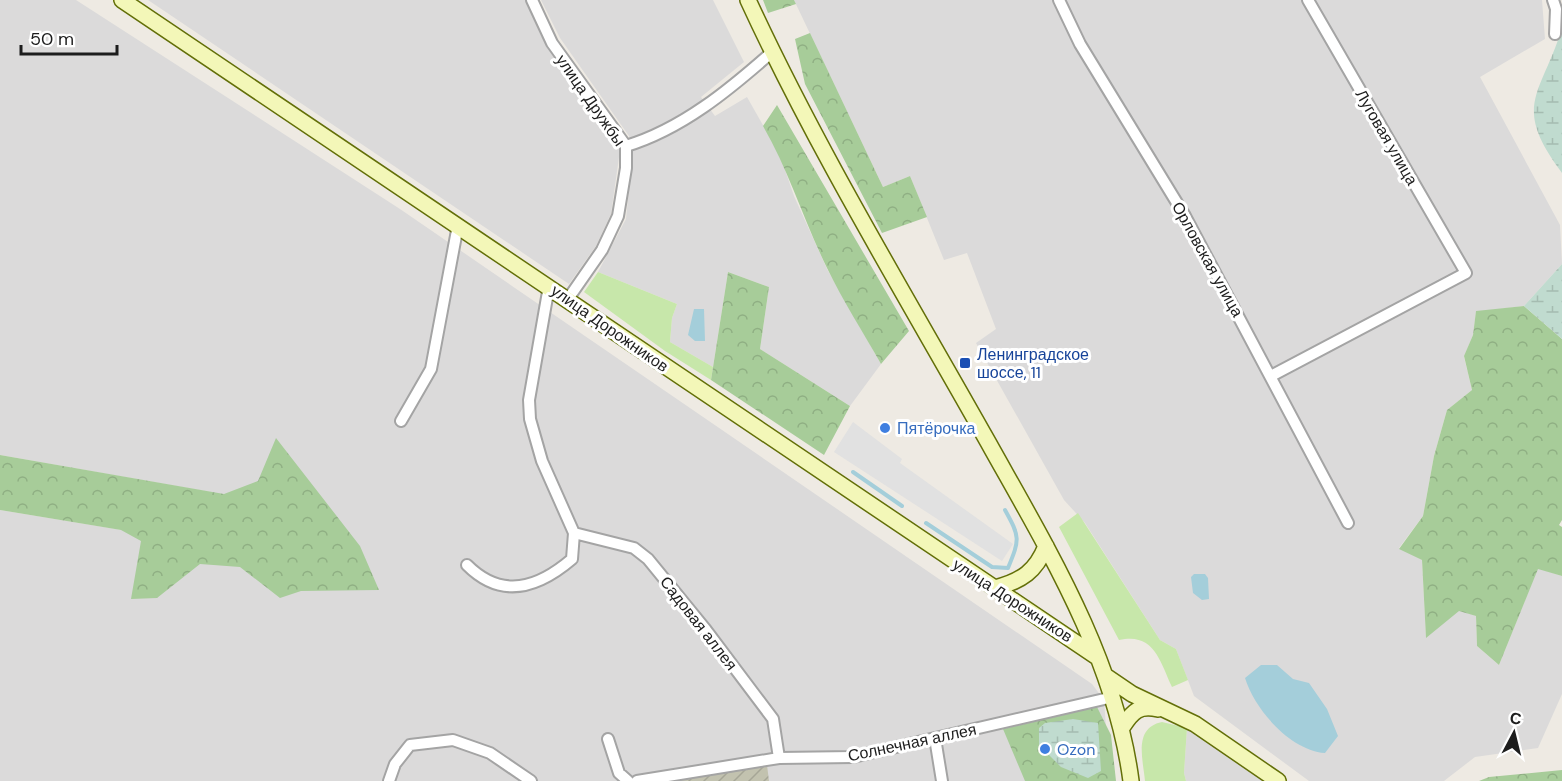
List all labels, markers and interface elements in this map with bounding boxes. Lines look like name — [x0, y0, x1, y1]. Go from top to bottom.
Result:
scale bar — [21, 18, 117, 56]
text: 50 m — [30, 27, 74, 51]
street label: улица Дружбы — [551, 50, 630, 150]
street label: Луговая улица — [1351, 86, 1423, 189]
street label: Орловская улица — [1167, 198, 1248, 321]
street label: улица Дорожников — [547, 280, 673, 377]
place label: Ленинградское шоссе, 11 — [977, 344, 1089, 383]
marker: Ленинградское шоссе, 11 — [958, 356, 972, 370]
place label: Пятёрочка — [897, 418, 976, 439]
marker: Пятёрочка — [878, 421, 892, 435]
street label: улица Дорожников — [949, 554, 1077, 647]
street label: Садовая аллея — [655, 572, 742, 675]
north arrow — [1484, 703, 1544, 763]
text: С — [1509, 707, 1523, 730]
street label: Солнечная аллея — [846, 719, 978, 766]
place label: Ozon — [1057, 739, 1095, 760]
marker: Ozon — [1038, 742, 1052, 756]

